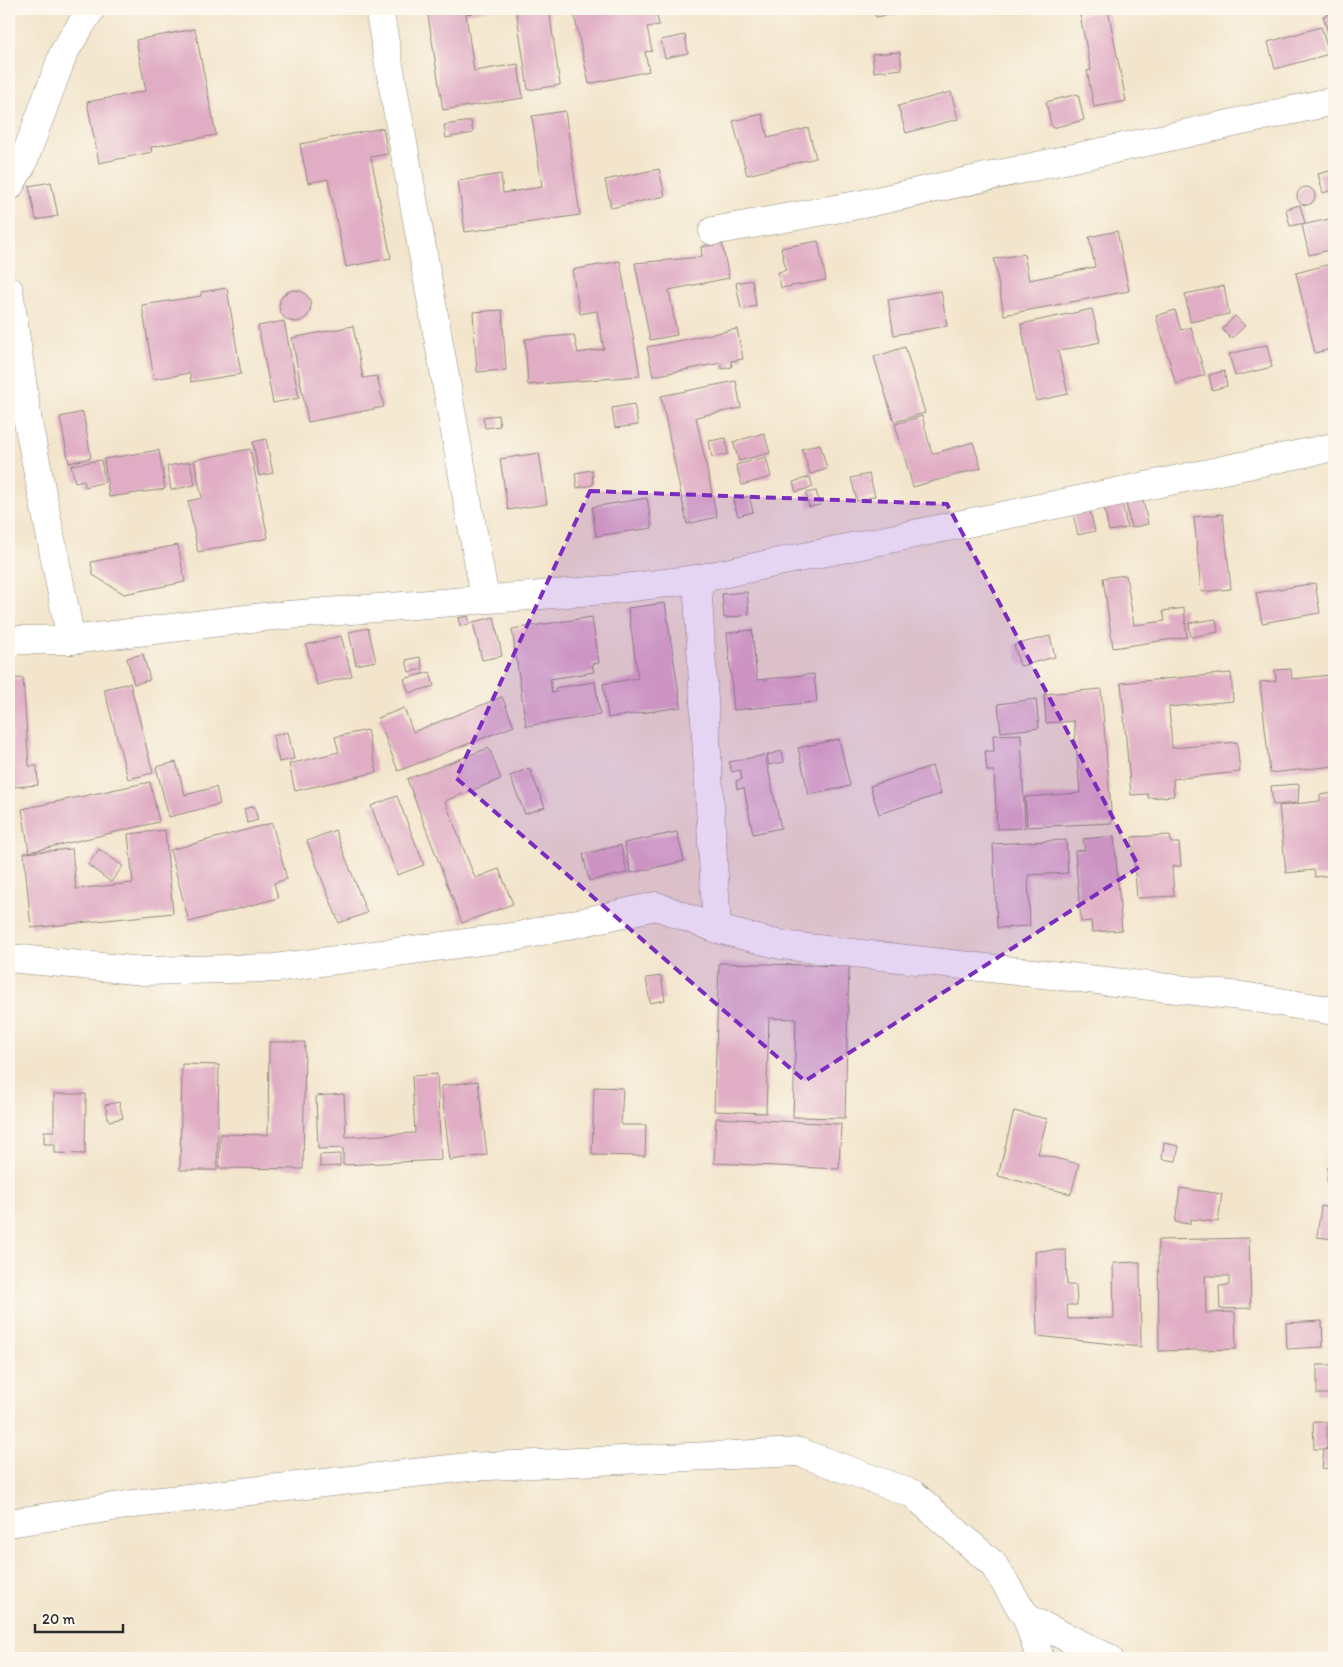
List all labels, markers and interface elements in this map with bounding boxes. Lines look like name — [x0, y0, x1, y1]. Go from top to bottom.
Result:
scale bar — [35, 1602, 122, 1634]
text: 20 m — [42, 1610, 76, 1628]

